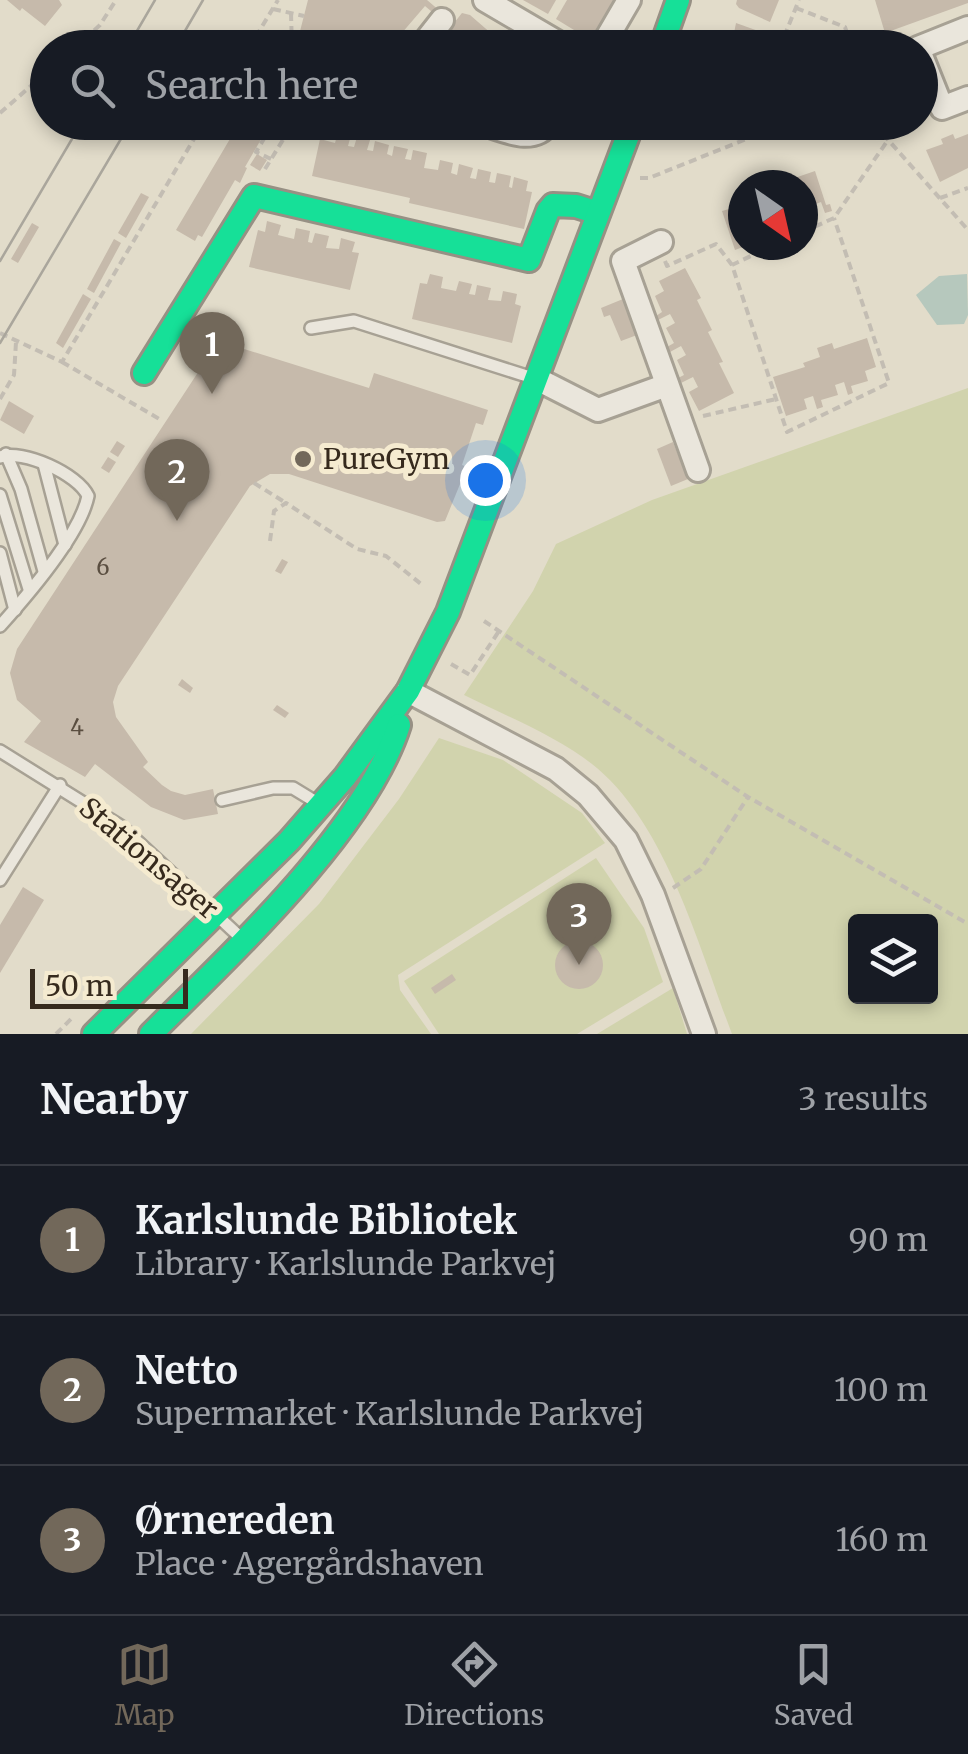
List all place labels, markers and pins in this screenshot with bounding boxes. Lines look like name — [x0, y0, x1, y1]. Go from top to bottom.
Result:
pin: 1 — [180, 312, 244, 394]
pin: 2 — [144, 438, 210, 521]
place label: PureGym — [323, 441, 450, 477]
marker: PureGym — [292, 448, 314, 470]
pin: 3 — [546, 882, 612, 965]

